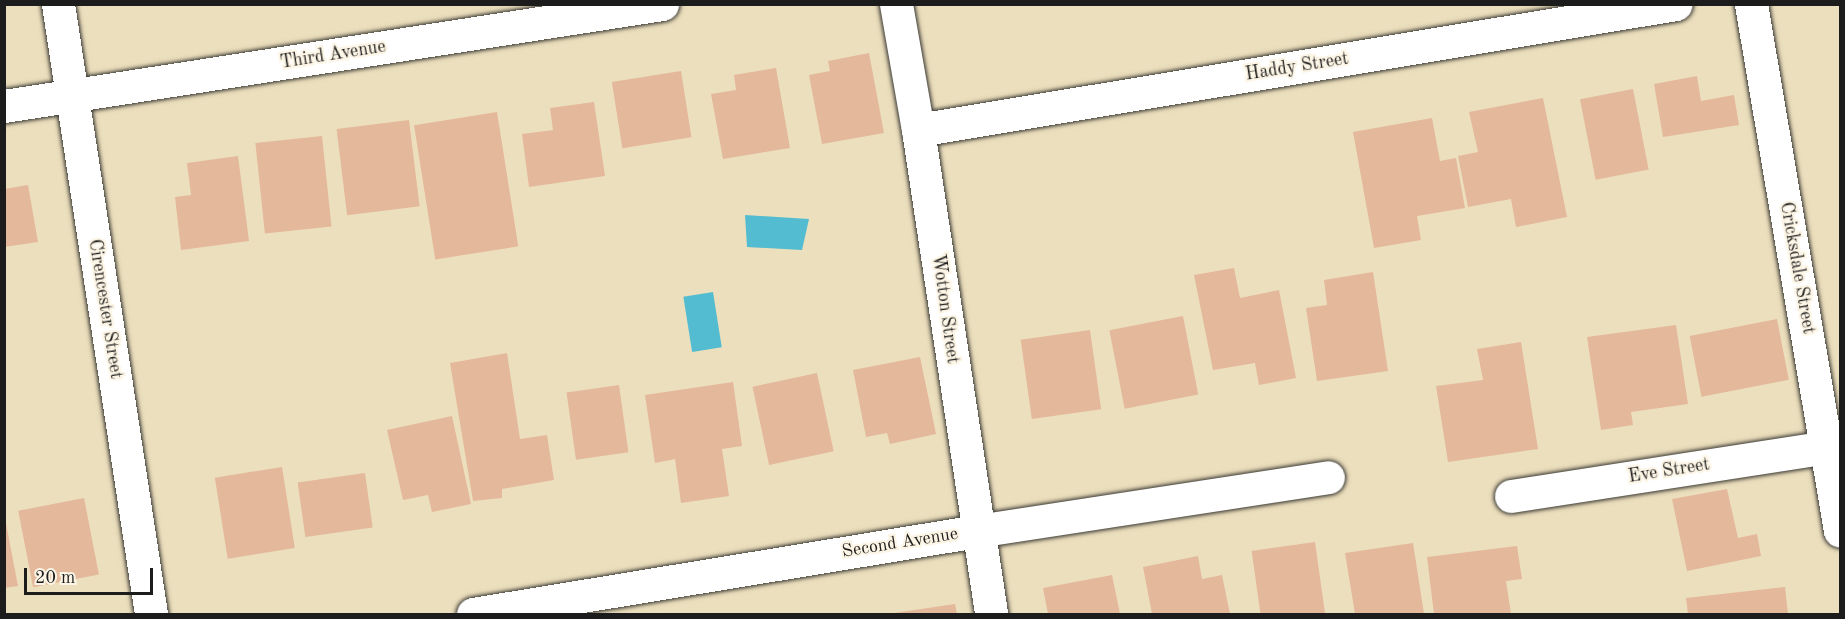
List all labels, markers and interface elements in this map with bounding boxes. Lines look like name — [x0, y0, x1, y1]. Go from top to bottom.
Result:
street label: Third Avenue — [279, 36, 387, 74]
street label: Haddy Street — [1244, 48, 1350, 86]
street label: Cricksdale Street — [1775, 200, 1819, 336]
street label: Cirencester Street — [83, 238, 127, 380]
street label: Wotton Street — [927, 253, 963, 365]
street label: Eve Street — [1627, 454, 1711, 488]
street label: Second Avenue — [840, 523, 960, 563]
scale bar — [27, 556, 156, 594]
text: 20 m — [35, 569, 75, 587]

